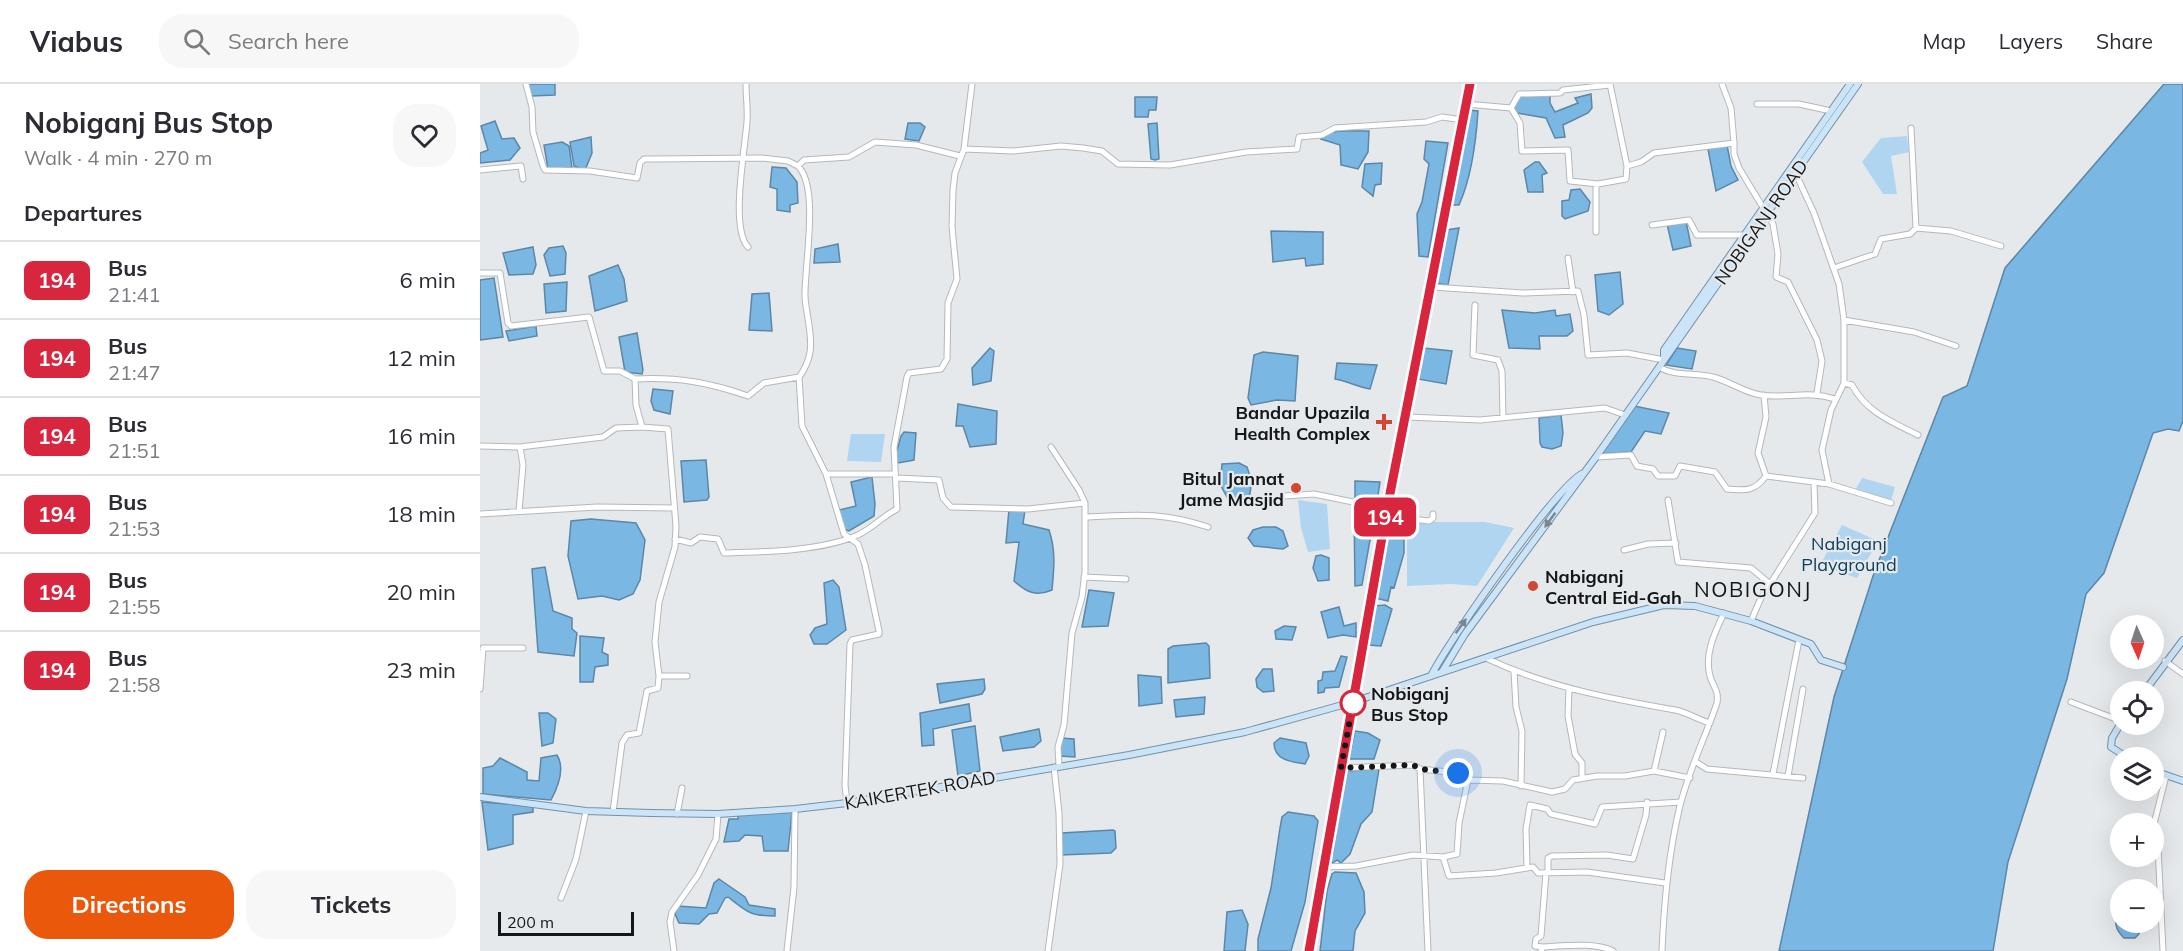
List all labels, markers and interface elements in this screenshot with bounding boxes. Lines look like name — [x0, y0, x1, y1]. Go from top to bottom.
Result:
search box — [159, 14, 579, 68]
text: Viabus — [30, 24, 123, 59]
icon: search — [180, 25, 213, 58]
text: Search here — [228, 27, 349, 55]
text: Map — [1923, 28, 1966, 54]
text: Layers — [1999, 28, 2063, 54]
text: Share — [2096, 28, 2153, 54]
button: heart — [393, 104, 456, 167]
text: Nobiganj Bus Stop — [24, 105, 273, 140]
text: Walk · 4 min · 270 m — [24, 145, 212, 170]
street label: NOBIGANJ ROAD — [1709, 155, 1813, 289]
text: Departures — [24, 199, 142, 227]
text: Bus — [108, 254, 147, 282]
text: 6 min — [400, 266, 456, 294]
text: 194 — [38, 267, 76, 293]
text: 21:41 — [108, 282, 161, 307]
text: Bus — [108, 332, 147, 360]
text: 12 min — [386, 344, 456, 372]
text: 194 — [38, 345, 76, 371]
text: 21:47 — [108, 360, 161, 385]
place label: Bandar Upazila Health Complex — [1234, 401, 1371, 445]
text: Bus — [108, 410, 147, 438]
marker: Bandar Upazila Health Complex — [1375, 413, 1393, 431]
text: 16 min — [386, 422, 456, 450]
text: 194 — [38, 423, 76, 449]
text: 21:51 — [108, 438, 161, 463]
place label: Bitul Jannat Jame Masjid — [1179, 467, 1284, 511]
marker: Bitul Jannat Jame Masjid — [1289, 481, 1303, 495]
text: Bus — [108, 488, 147, 516]
line badge: 194 — [1350, 498, 1420, 536]
text: 18 min — [386, 500, 456, 528]
text: 194 — [38, 501, 76, 527]
text: 194 — [1366, 504, 1404, 530]
one-way arrow — [1544, 511, 1556, 527]
text: 21:53 — [108, 516, 161, 541]
park label: Nabiganj Playground — [1801, 532, 1897, 576]
place label: Nabiganj Central Eid-Gah — [1545, 565, 1682, 609]
text: Bus — [108, 566, 147, 594]
district label: NOBIGONJ — [1694, 576, 1812, 602]
text: 20 min — [386, 578, 456, 606]
text: 194 — [38, 579, 76, 605]
marker: Nabiganj Central Eid-Gah — [1526, 579, 1540, 593]
text: 21:55 — [108, 594, 161, 619]
north arrow — [2110, 615, 2164, 669]
map controls — [2110, 615, 2164, 933]
one-way arrow — [1455, 618, 1466, 634]
text: Bus — [108, 644, 147, 672]
text: 23 min — [386, 656, 456, 684]
text: 194 — [38, 657, 76, 683]
text: 21:58 — [108, 672, 161, 697]
button: locate — [2110, 681, 2164, 735]
place label: Nobiganj Bus Stop — [1371, 682, 1449, 726]
marker: Nobiganj Bus Stop — [1340, 690, 1366, 716]
button: layers — [2110, 747, 2164, 801]
your location — [1443, 758, 1473, 788]
street label: KAIKERTEK ROAD — [843, 765, 997, 815]
button: + — [2110, 813, 2164, 867]
button: Directions — [24, 870, 234, 939]
button: Tickets — [246, 870, 456, 939]
button: − — [2110, 879, 2164, 933]
scale bar — [498, 909, 634, 936]
text: 200 m — [507, 912, 554, 932]

